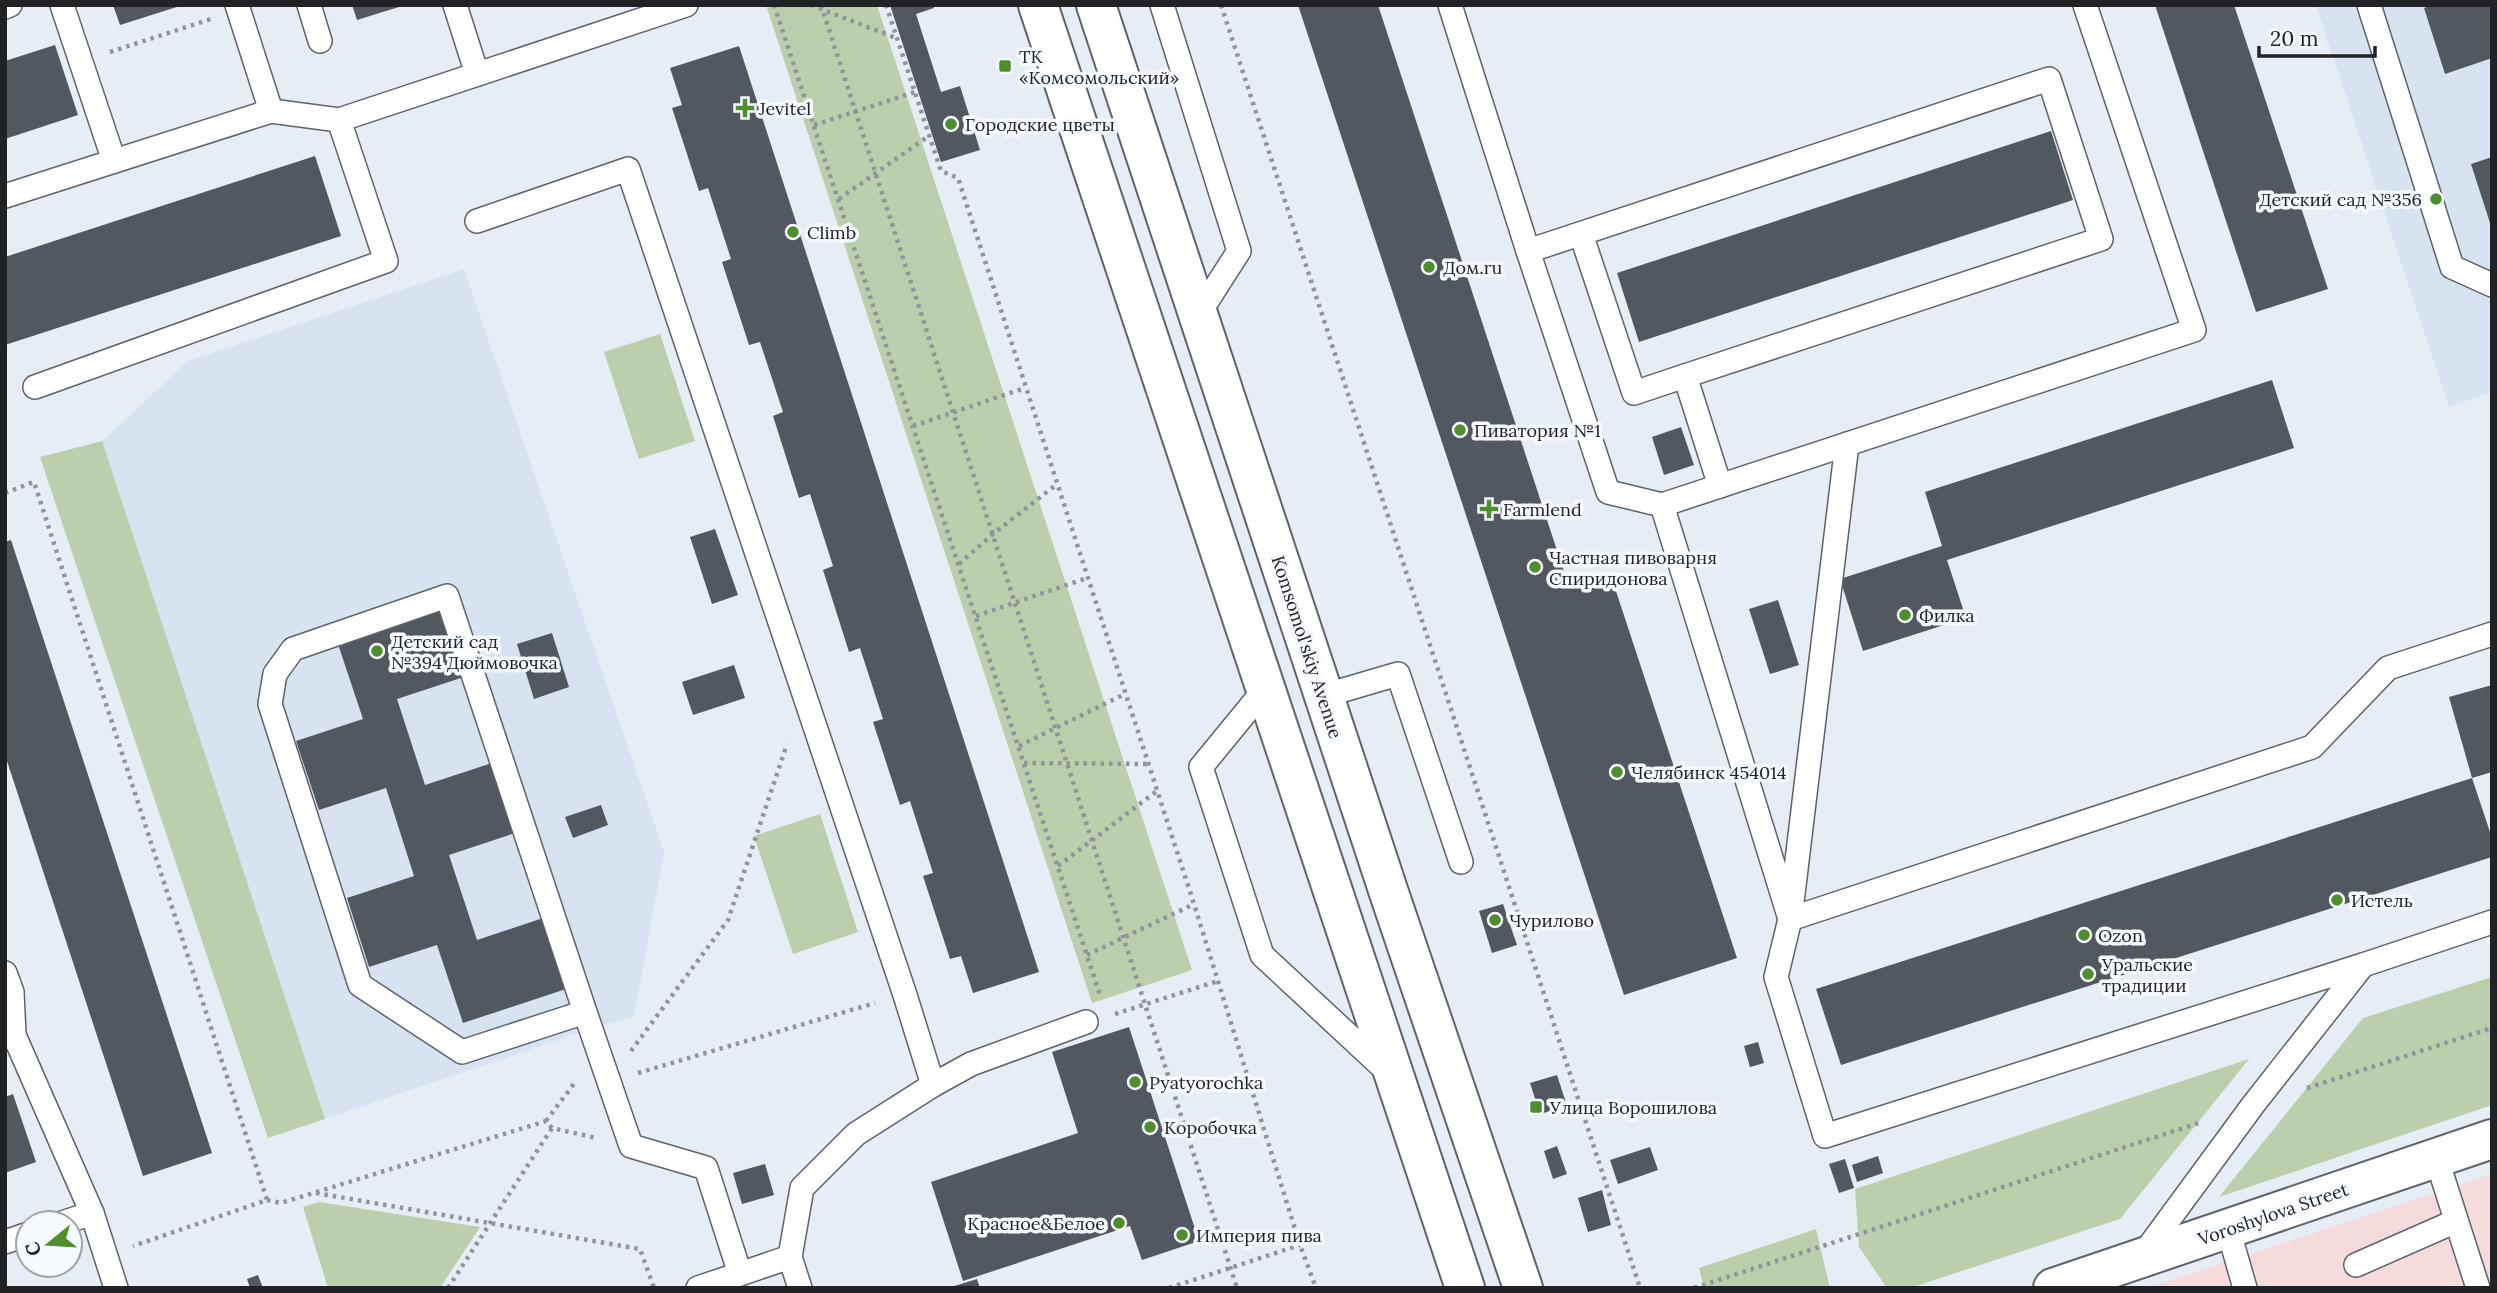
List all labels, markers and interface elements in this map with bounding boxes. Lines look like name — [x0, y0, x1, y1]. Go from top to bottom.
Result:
scale bar — [2259, 14, 2374, 58]
text: 20 m — [2270, 25, 2319, 52]
place label: ТК «Комсомольский» — [1019, 45, 1179, 89]
marker: ТК «Комсомольский» — [997, 58, 1013, 74]
place label: Jevitel — [758, 97, 811, 120]
marker: Jevitel — [737, 100, 753, 116]
place label: Городские цветы — [965, 113, 1115, 136]
marker: Городские цветы — [943, 116, 959, 132]
place label: Детский сад №356 — [2259, 188, 2422, 211]
marker: Детский сад №356 — [2428, 191, 2444, 207]
place label: Climb — [807, 221, 856, 244]
marker: Climb — [785, 224, 801, 240]
place label: Дом.ru — [1443, 256, 1502, 279]
marker: Дом.ru — [1421, 259, 1437, 275]
place label: Пиватория №1 — [1474, 419, 1601, 442]
marker: Пиватория №1 — [1452, 422, 1468, 438]
place label: Farmlend — [1503, 498, 1582, 521]
marker: Farmlend — [1481, 501, 1497, 517]
place label: Частная пивоварня Спиридонова — [1549, 546, 1717, 590]
street label: Komsomol'skiy Avenue — [1267, 553, 1348, 742]
marker: Частная пивоварня Спиридонова — [1527, 559, 1543, 575]
place label: Филка — [1919, 604, 1975, 627]
marker: Филка — [1897, 607, 1913, 623]
place label: Детский сад №394 Дюймовочка — [391, 630, 558, 674]
marker: Детский сад №394 Дюймовочка — [369, 643, 385, 659]
place label: Челябинск 454014 — [1631, 761, 1787, 784]
marker: Челябинск 454014 — [1609, 764, 1625, 780]
place label: Истель — [2351, 889, 2413, 912]
marker: Истель — [2329, 892, 2345, 908]
place label: Чурилово — [1509, 909, 1594, 932]
marker: Чурилово — [1487, 912, 1503, 928]
place label: Ozon — [2098, 924, 2143, 947]
marker: Ozon — [2076, 927, 2092, 943]
place label: Уральские традиции — [2101, 953, 2193, 997]
marker: Уральские традиции — [2080, 966, 2096, 982]
place label: Pyatyorochka — [1149, 1071, 1263, 1094]
marker: Pyatyorochka — [1127, 1074, 1143, 1090]
place label: Улица Ворошилова — [1549, 1096, 1717, 1119]
marker: Улица Ворошилова — [1528, 1099, 1544, 1115]
place label: Коробочка — [1164, 1116, 1257, 1139]
marker: Коробочка — [1142, 1119, 1158, 1135]
street label: Voroshylova Street — [2194, 1177, 2351, 1251]
north arrow — [14, 1209, 84, 1279]
place label: Красное&Белое — [967, 1212, 1105, 1235]
marker: Красное&Белое — [1111, 1215, 1127, 1231]
place label: Империя пива — [1196, 1224, 1322, 1247]
marker: Империя пива — [1174, 1227, 1190, 1243]
text: С — [19, 1239, 46, 1259]

